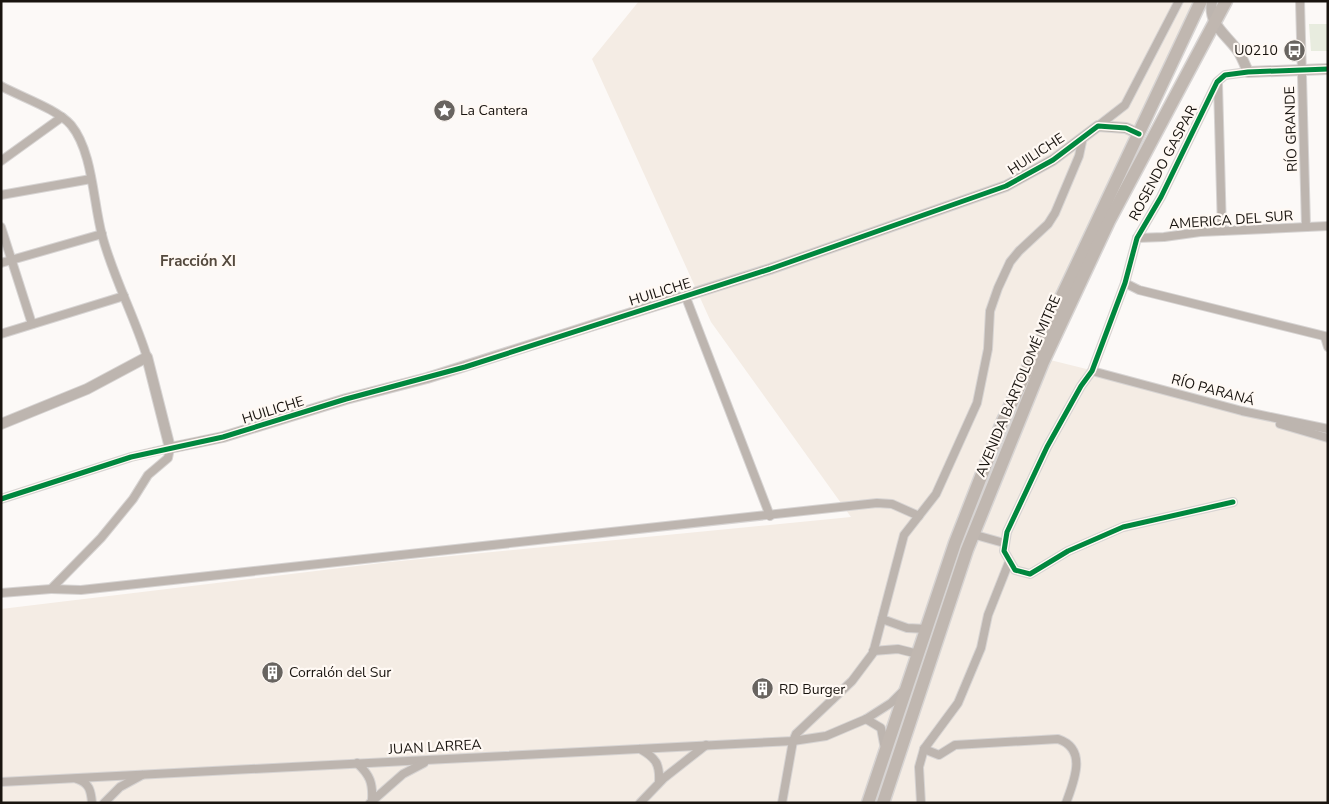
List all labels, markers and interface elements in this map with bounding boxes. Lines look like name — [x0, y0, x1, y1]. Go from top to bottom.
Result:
bus stop icon: U0210 — [1282, 38, 1306, 62]
place label: U0210 — [1234, 41, 1278, 60]
street label: RÍO GRANDE — [1280, 86, 1302, 172]
place icon: La Cantera — [432, 98, 456, 122]
place label: La Cantera — [460, 101, 528, 120]
street label: ROSENDO GASPAR — [1125, 102, 1201, 224]
street label: HUILICHE — [1004, 129, 1068, 179]
street label: AMERICA DEL SUR — [1168, 206, 1294, 234]
district label: Fracción XI — [160, 251, 236, 271]
street label: HUILICHE — [627, 274, 693, 310]
street label: AVENIDA BARTOLOMÉ MITRE — [971, 292, 1065, 480]
street label: RÍO PARANÁ — [1169, 370, 1257, 410]
street label: HUILICHE — [240, 392, 306, 428]
building icon: Corralón del Sur — [261, 660, 285, 684]
place label: Corralón del Sur — [289, 663, 391, 682]
building icon: RD Burger — [751, 677, 775, 701]
place label: RD Burger — [779, 680, 845, 699]
street label: JUAN LARREA — [387, 735, 482, 759]

